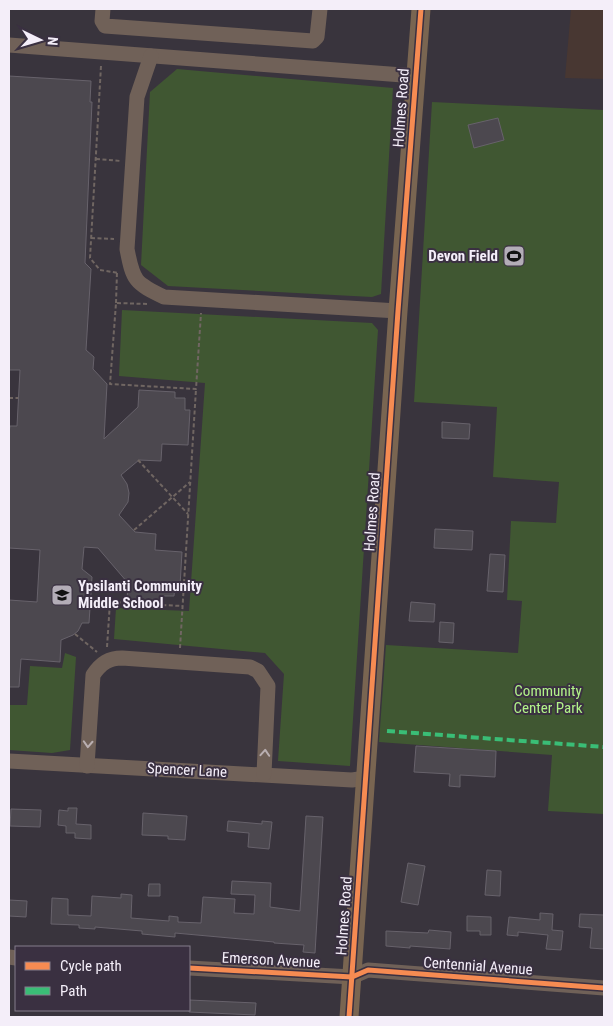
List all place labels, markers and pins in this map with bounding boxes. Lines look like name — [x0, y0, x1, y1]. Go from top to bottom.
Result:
sports icon: Devon Field — [502, 244, 526, 268]
place label: Devon Field — [428, 247, 498, 265]
place label: Ypsilanti Community Middle School — [78, 577, 202, 612]
school or university icon: Ypsilanti Community Middle School — [50, 583, 74, 607]

